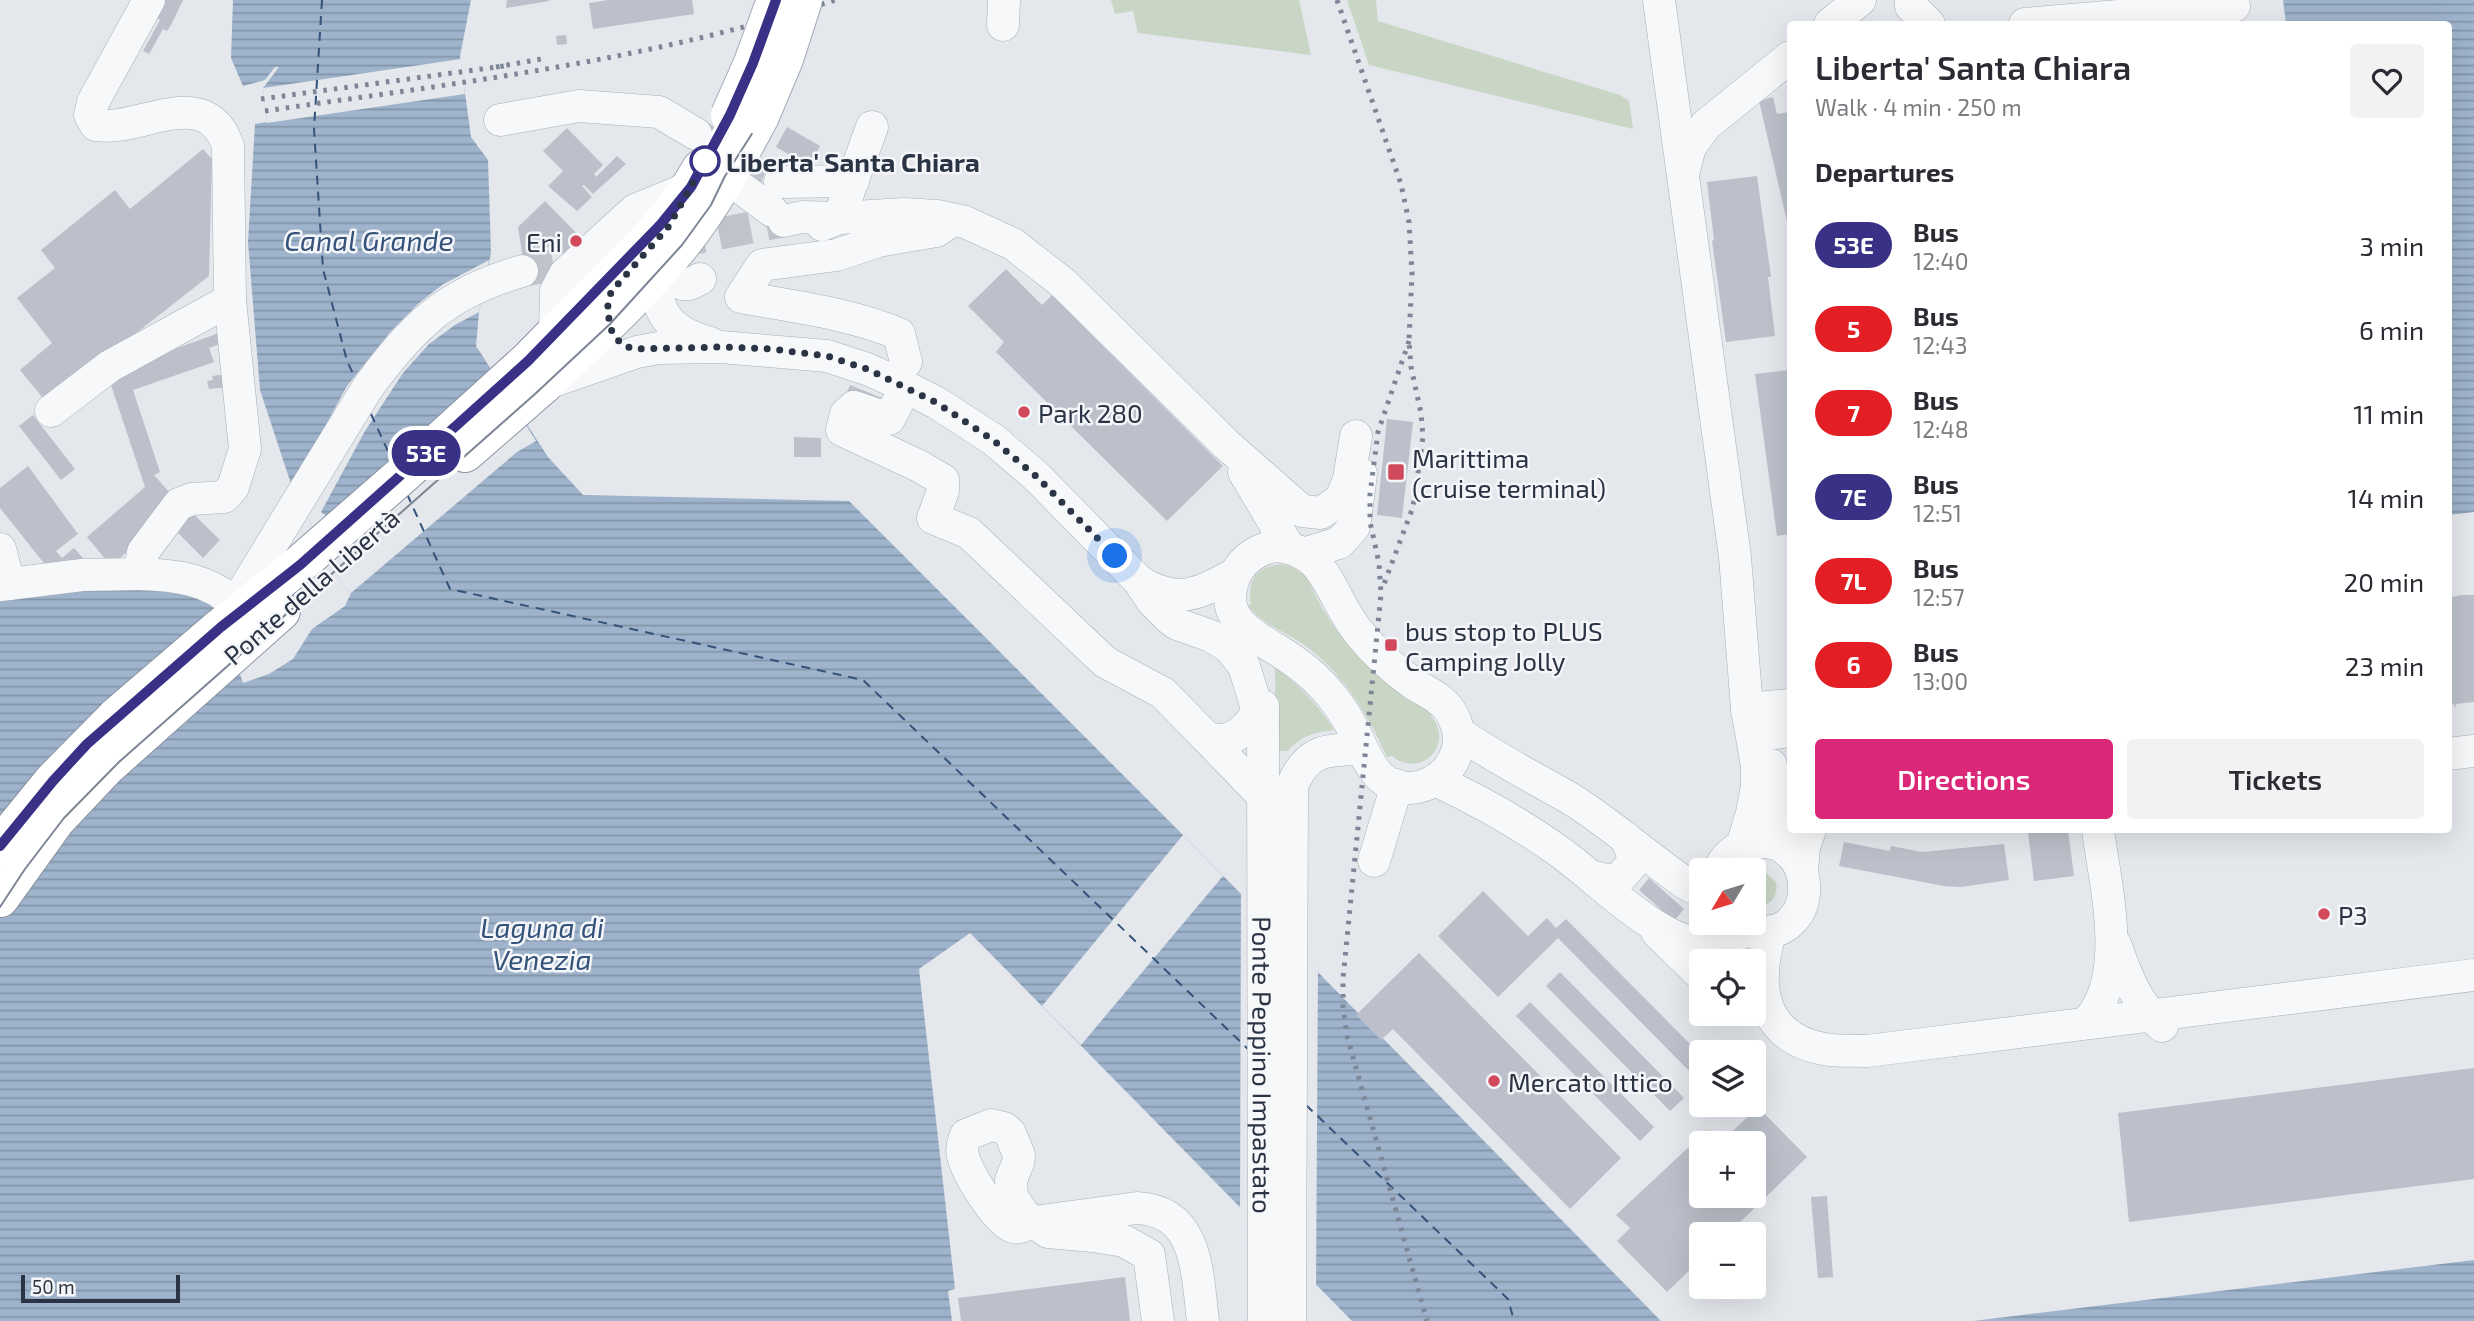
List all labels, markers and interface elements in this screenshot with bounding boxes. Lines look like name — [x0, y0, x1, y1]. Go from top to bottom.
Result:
button: heart — [2350, 44, 2424, 118]
text: Liberta' Santa Chiara — [1815, 47, 2131, 87]
text: Walk · 4 min · 250 m — [1815, 93, 2022, 121]
marker: Liberta' Santa Chiara — [690, 146, 720, 176]
place label: Liberta' Santa Chiara — [726, 146, 980, 177]
text: Departures — [1815, 156, 1954, 187]
text: Bus — [1913, 216, 1959, 247]
water label: Canal Grande — [284, 223, 454, 257]
place label: Eni — [526, 226, 562, 257]
text: 53E — [1833, 230, 1874, 259]
text: 3 min — [2359, 230, 2424, 261]
marker: Eni — [568, 233, 584, 249]
text: 12:40 — [1913, 247, 1969, 275]
text: Bus — [1913, 300, 1959, 331]
text: 5 — [1847, 314, 1860, 343]
text: 6 min — [2359, 314, 2424, 345]
text: 12:43 — [1913, 331, 1967, 359]
text: Bus — [1913, 384, 1959, 415]
place label: Park 280 — [1038, 397, 1143, 428]
text: 7 — [1847, 398, 1860, 427]
text: 11 min — [2353, 398, 2424, 429]
marker: Park 280 — [1016, 404, 1032, 420]
text: 12:48 — [1913, 415, 1969, 443]
line badge: 53E — [386, 430, 466, 476]
text: 53E — [406, 438, 446, 467]
place label: Marittima (cruise terminal) — [1412, 442, 1606, 503]
marker: Marittima (cruise terminal) — [1386, 462, 1406, 482]
text: Bus — [1913, 468, 1959, 499]
text: 7E — [1840, 482, 1867, 511]
text: 14 min — [2348, 482, 2424, 513]
text: 12:51 — [1913, 499, 1962, 527]
street label: Ponte della Libertà — [217, 501, 405, 671]
your location — [1097, 538, 1132, 573]
text: Bus — [1913, 552, 1959, 583]
text: 7L — [1841, 566, 1866, 595]
text: 20 min — [2344, 566, 2424, 597]
text: 12:57 — [1913, 583, 1965, 611]
place label: bus stop to PLUS Camping Jolly — [1405, 615, 1603, 676]
text: Bus — [1913, 636, 1959, 667]
marker: bus stop to PLUS Camping Jolly — [1383, 637, 1399, 653]
text: 6 — [1846, 650, 1861, 679]
text: 23 min — [2345, 650, 2424, 681]
text: 13:00 — [1913, 667, 1968, 695]
button: Directions — [1815, 739, 2113, 819]
button: Tickets — [2127, 739, 2424, 819]
north arrow — [1689, 858, 1766, 934]
map controls — [1689, 858, 1766, 1299]
place label: P3 — [2338, 899, 2368, 930]
marker: P3 — [2316, 906, 2332, 922]
water label: Laguna di Venezia — [480, 910, 604, 976]
street label: Ponte Peppino Impastato — [1248, 916, 1279, 1214]
button: locate — [1689, 949, 1766, 1026]
button: layers — [1689, 1040, 1766, 1117]
place label: Mercato Ittico — [1508, 1066, 1673, 1097]
marker: Mercato Ittico — [1486, 1073, 1502, 1089]
button: + — [1689, 1131, 1766, 1208]
button: − — [1689, 1222, 1766, 1299]
scale bar — [21, 1272, 180, 1304]
text: 50 m — [32, 1275, 75, 1298]

